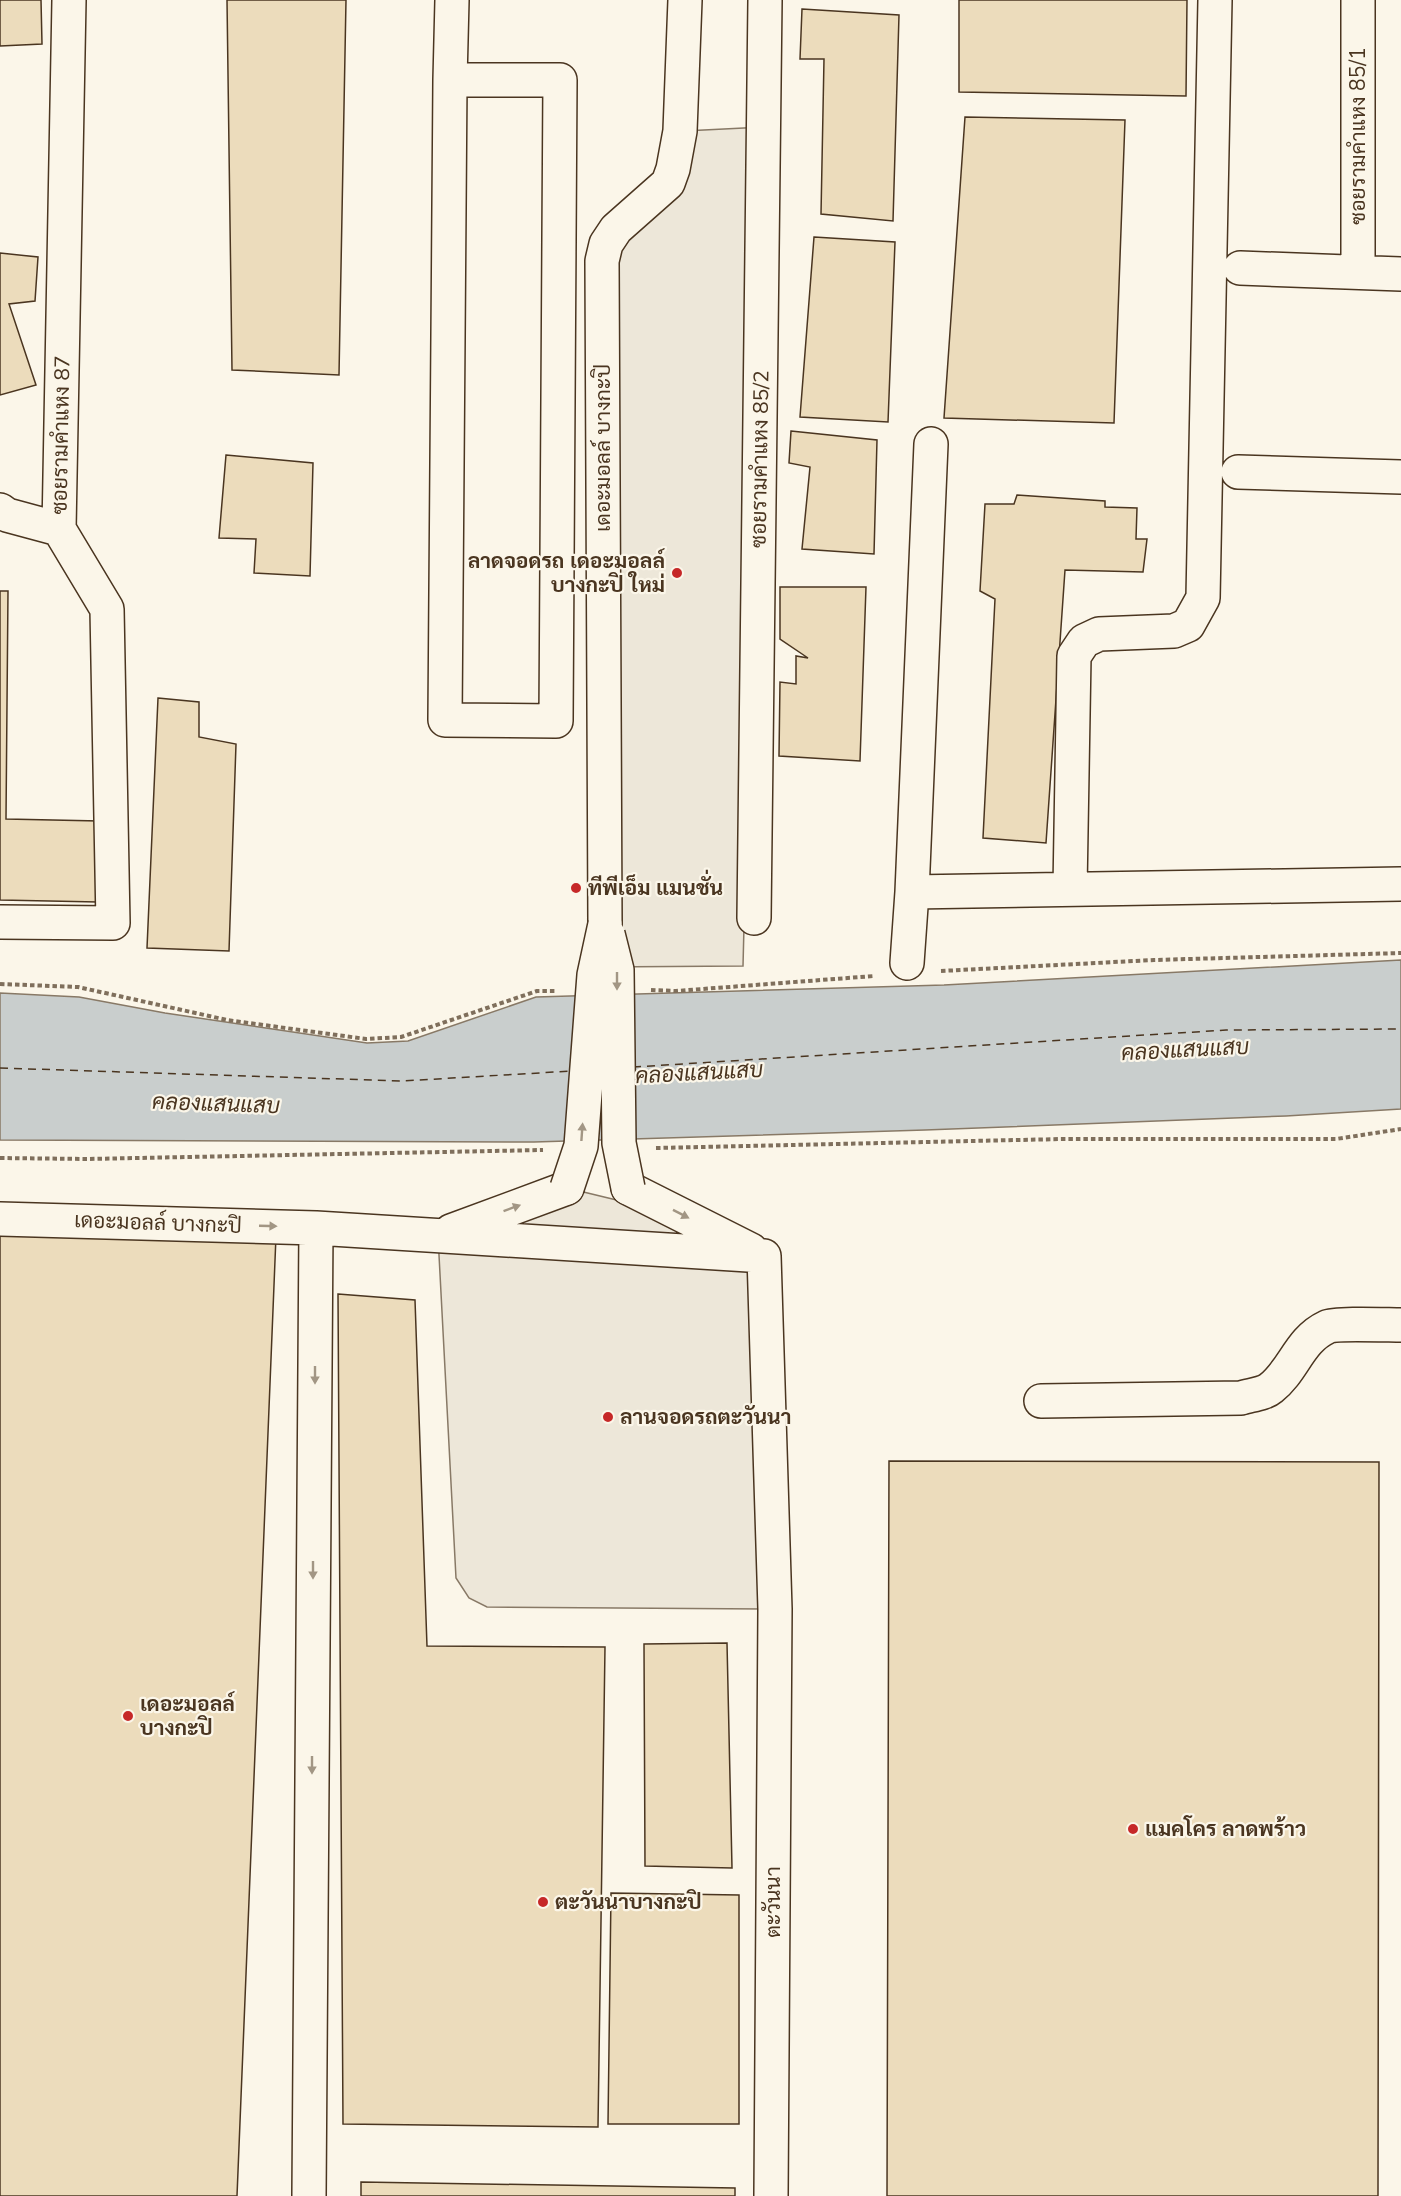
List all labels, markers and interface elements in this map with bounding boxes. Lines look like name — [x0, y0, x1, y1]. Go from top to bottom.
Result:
street label: ซอยรามคำแหง 85/1 — [1344, 47, 1372, 225]
street label: ซอยรามคำแหง 87 — [46, 355, 76, 515]
street label: เดอะมอลล์ บางกะปิ — [589, 364, 617, 532]
street label: ซอยรามคำแหง 85/2 — [744, 370, 776, 548]
place label: ลาดจอดรถ เดอะมอลล์ บางกะปิ ใหม่ — [468, 547, 666, 599]
marker: ลาดจอดรถ เดอะมอลล์ บางกะปิ ใหม่ — [670, 566, 684, 580]
place label: ทีพีเอ็ม แมนชั่น — [588, 869, 723, 902]
marker: ทีพีเอ็ม แมนชั่น — [569, 881, 583, 895]
one-way arrow — [612, 971, 622, 990]
water label: คลองแสนแสบ — [1120, 1032, 1250, 1068]
water label: คลองแสนแสบ — [634, 1055, 764, 1091]
water label: คลองแสนแสบ — [151, 1087, 281, 1121]
one-way arrow — [577, 1123, 587, 1142]
one-way arrow — [504, 1203, 522, 1213]
street label: เดอะมอลล์ บางกะปิ — [74, 1206, 242, 1240]
one-way arrow — [672, 1210, 689, 1219]
one-way arrow — [259, 1222, 278, 1231]
one-way arrow — [310, 1366, 320, 1385]
place label: ลานจอดรถตะวันนา — [620, 1403, 791, 1431]
marker: ลานจอดรถตะวันนา — [601, 1410, 615, 1424]
one-way arrow — [309, 1561, 318, 1580]
place label: เดอะมอลล์ บางกะปิ — [140, 1690, 236, 1742]
marker: เดอะมอลล์ บางกะปิ — [121, 1709, 135, 1723]
one-way arrow — [307, 1756, 317, 1775]
place label: แมคโคร ลาดพร้าว — [1145, 1815, 1306, 1843]
marker: แมคโคร ลาดพร้าว — [1126, 1822, 1140, 1836]
street label: ตะวันนา — [759, 1866, 787, 1938]
place label: ตะวันนาบางกะปิ — [555, 1888, 702, 1916]
marker: ตะวันนาบางกะปิ — [536, 1895, 550, 1909]

